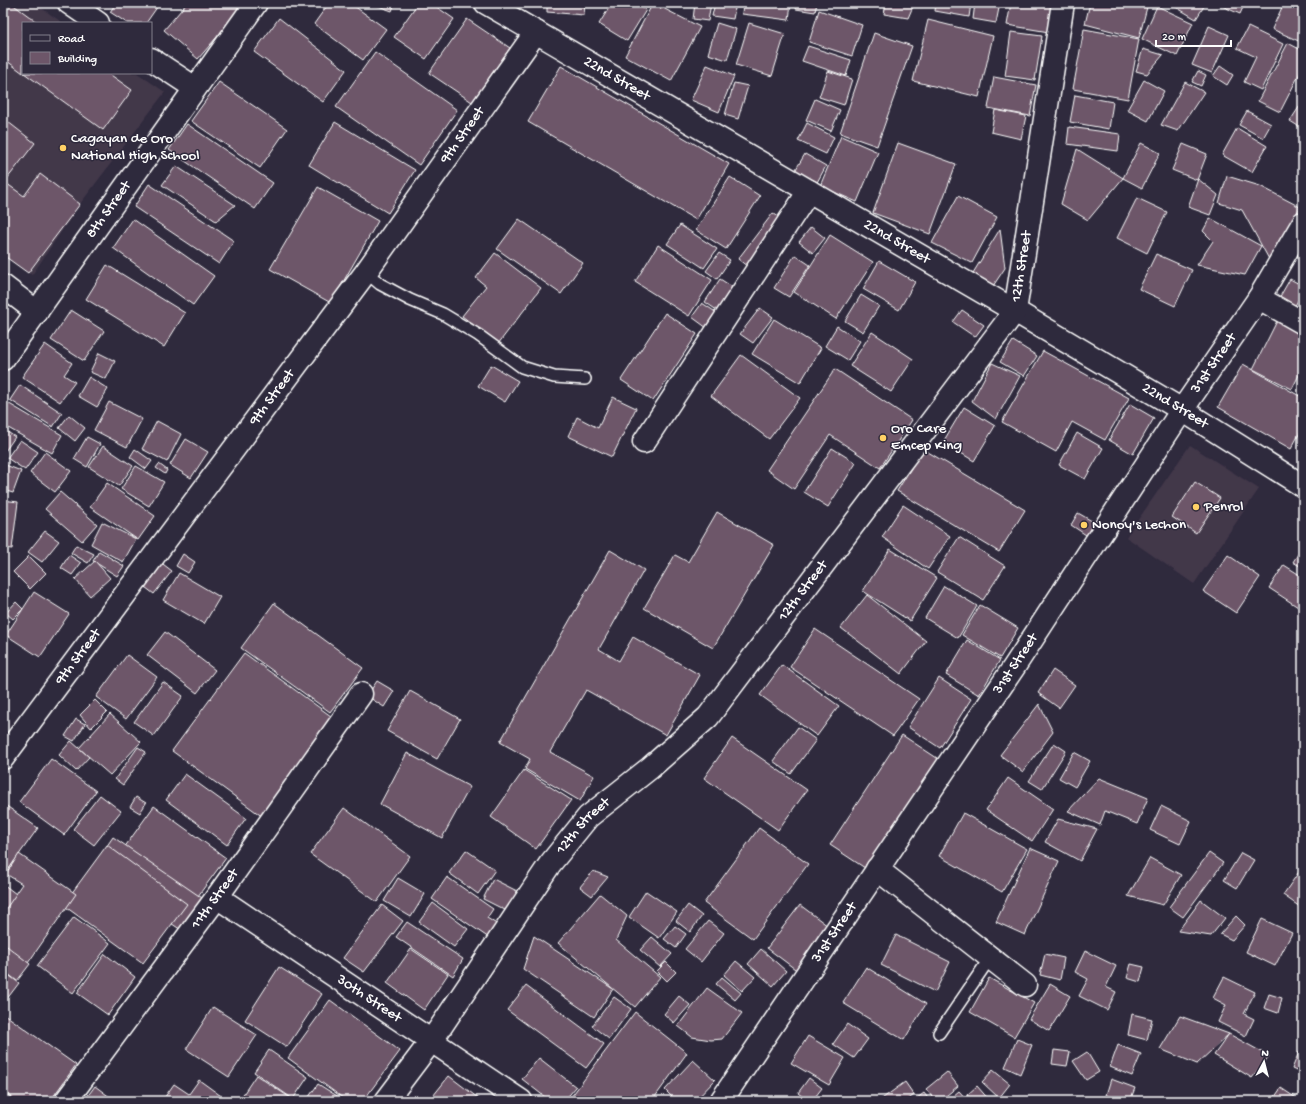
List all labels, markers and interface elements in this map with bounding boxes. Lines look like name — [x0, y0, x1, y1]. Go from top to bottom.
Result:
legend — [22, 22, 152, 74]
scale bar — [1156, 22, 1231, 48]
text: 20 m — [1162, 31, 1187, 45]
text: Road — [58, 33, 85, 47]
text: Building — [57, 53, 97, 67]
street label: 22nd Street — [580, 53, 655, 106]
street label: 9th Street — [436, 102, 490, 168]
place label: Cagayan de Oro National High School — [71, 130, 200, 165]
marker: Cagayan de Oro National High School — [58, 143, 68, 153]
street label: 8th Street — [83, 176, 137, 242]
street label: 22nd Street — [860, 216, 935, 269]
street label: 12th Street — [1007, 228, 1037, 304]
street label: 31st Street — [1186, 328, 1242, 398]
street label: 9th Street — [245, 364, 300, 430]
street label: 22nd Street — [1138, 379, 1213, 434]
place label: Oro Care Emcep King — [891, 420, 962, 455]
marker: Oro Care Emcep King — [878, 433, 888, 443]
place label: Penrol — [1203, 498, 1244, 516]
marker: Penrol — [1191, 502, 1201, 512]
place label: Nonoy's Lechon — [1092, 516, 1186, 534]
marker: Nonoy's Lechon — [1079, 520, 1089, 530]
street label: 12th Street — [774, 556, 833, 626]
street label: 9th Street — [51, 624, 106, 689]
street label: 31st Street — [989, 629, 1043, 699]
street label: 12th Street — [552, 793, 615, 859]
street label: 11th Street — [187, 864, 244, 934]
street label: 31st Street — [807, 898, 862, 967]
street label: 30th Street — [332, 970, 406, 1028]
north arrow — [1244, 1042, 1284, 1082]
text: N — [1261, 1048, 1269, 1060]

